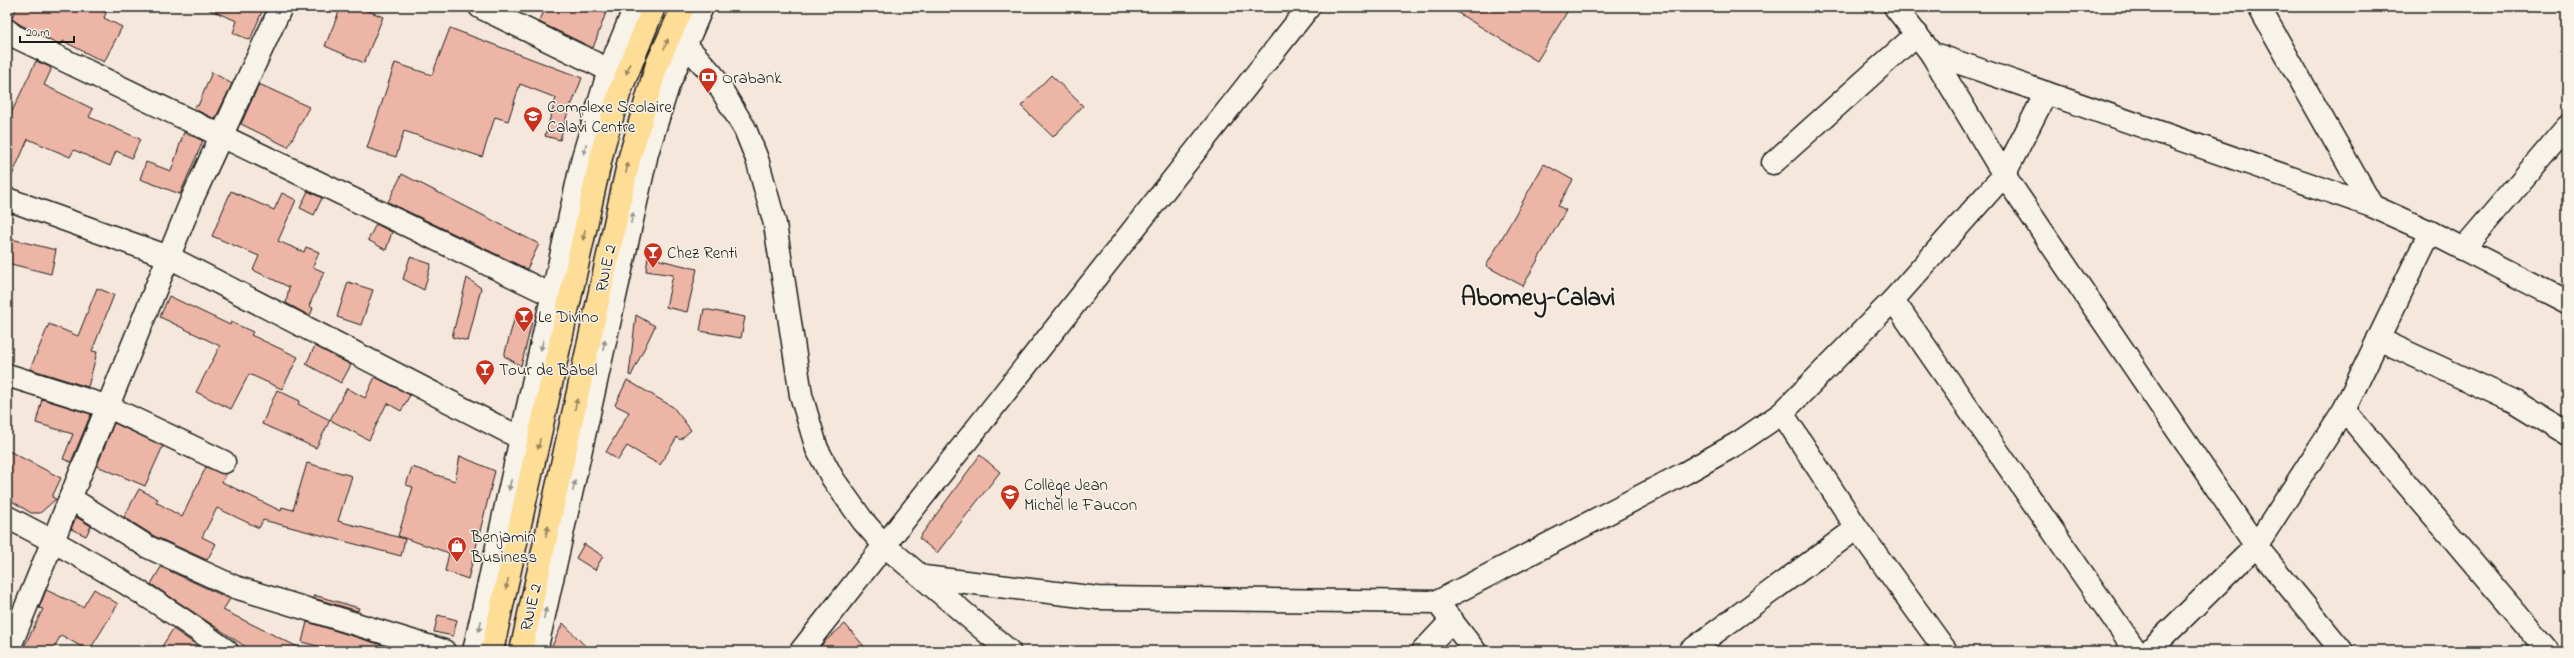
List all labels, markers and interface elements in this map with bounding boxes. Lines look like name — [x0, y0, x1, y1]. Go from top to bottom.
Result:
scale bar — [20, 18, 74, 44]
text: 20 m — [26, 24, 49, 42]
one-way arrow — [663, 37, 669, 49]
one-way arrow — [625, 63, 631, 75]
bank icon: Orabank — [697, 66, 719, 94]
place label: Orabank — [722, 66, 782, 91]
place label: Complexe Scolaire Calavi Centre — [547, 95, 672, 140]
school or university icon: Complexe Scolaire Calavi Centre — [522, 105, 544, 133]
one-way arrow — [582, 143, 588, 155]
one-way arrow — [625, 162, 631, 174]
one-way arrow — [629, 212, 635, 225]
one-way arrow — [581, 229, 587, 241]
bar icon: Chez Renti — [642, 241, 664, 269]
place label: Chez Renti — [667, 241, 738, 266]
street label: RNIE 2 — [589, 242, 624, 294]
district label: Abomey-Calavi — [1461, 281, 1615, 318]
bar icon: Le Divino — [513, 305, 535, 333]
place label: Le Divino — [538, 305, 599, 330]
one-way arrow — [539, 338, 545, 351]
one-way arrow — [602, 339, 608, 352]
bar icon: Tour de Babel — [474, 358, 496, 386]
place label: Tour de Babel — [499, 358, 598, 383]
one-way arrow — [573, 398, 579, 410]
one-way arrow — [536, 438, 542, 450]
place label: Collège Jean Michel le Faucon — [1024, 473, 1137, 518]
one-way arrow — [506, 479, 512, 491]
one-way arrow — [571, 480, 577, 492]
school or university icon: Collège Jean Michel le Faucon — [999, 483, 1021, 511]
place label: Benjamin Business — [470, 525, 537, 570]
one-way arrow — [545, 525, 551, 537]
shop icon: Benjamin Business — [446, 535, 468, 563]
one-way arrow — [504, 578, 510, 591]
street label: RNIE 2 — [514, 581, 549, 633]
one-way arrow — [542, 607, 548, 619]
one-way arrow — [477, 620, 483, 632]

